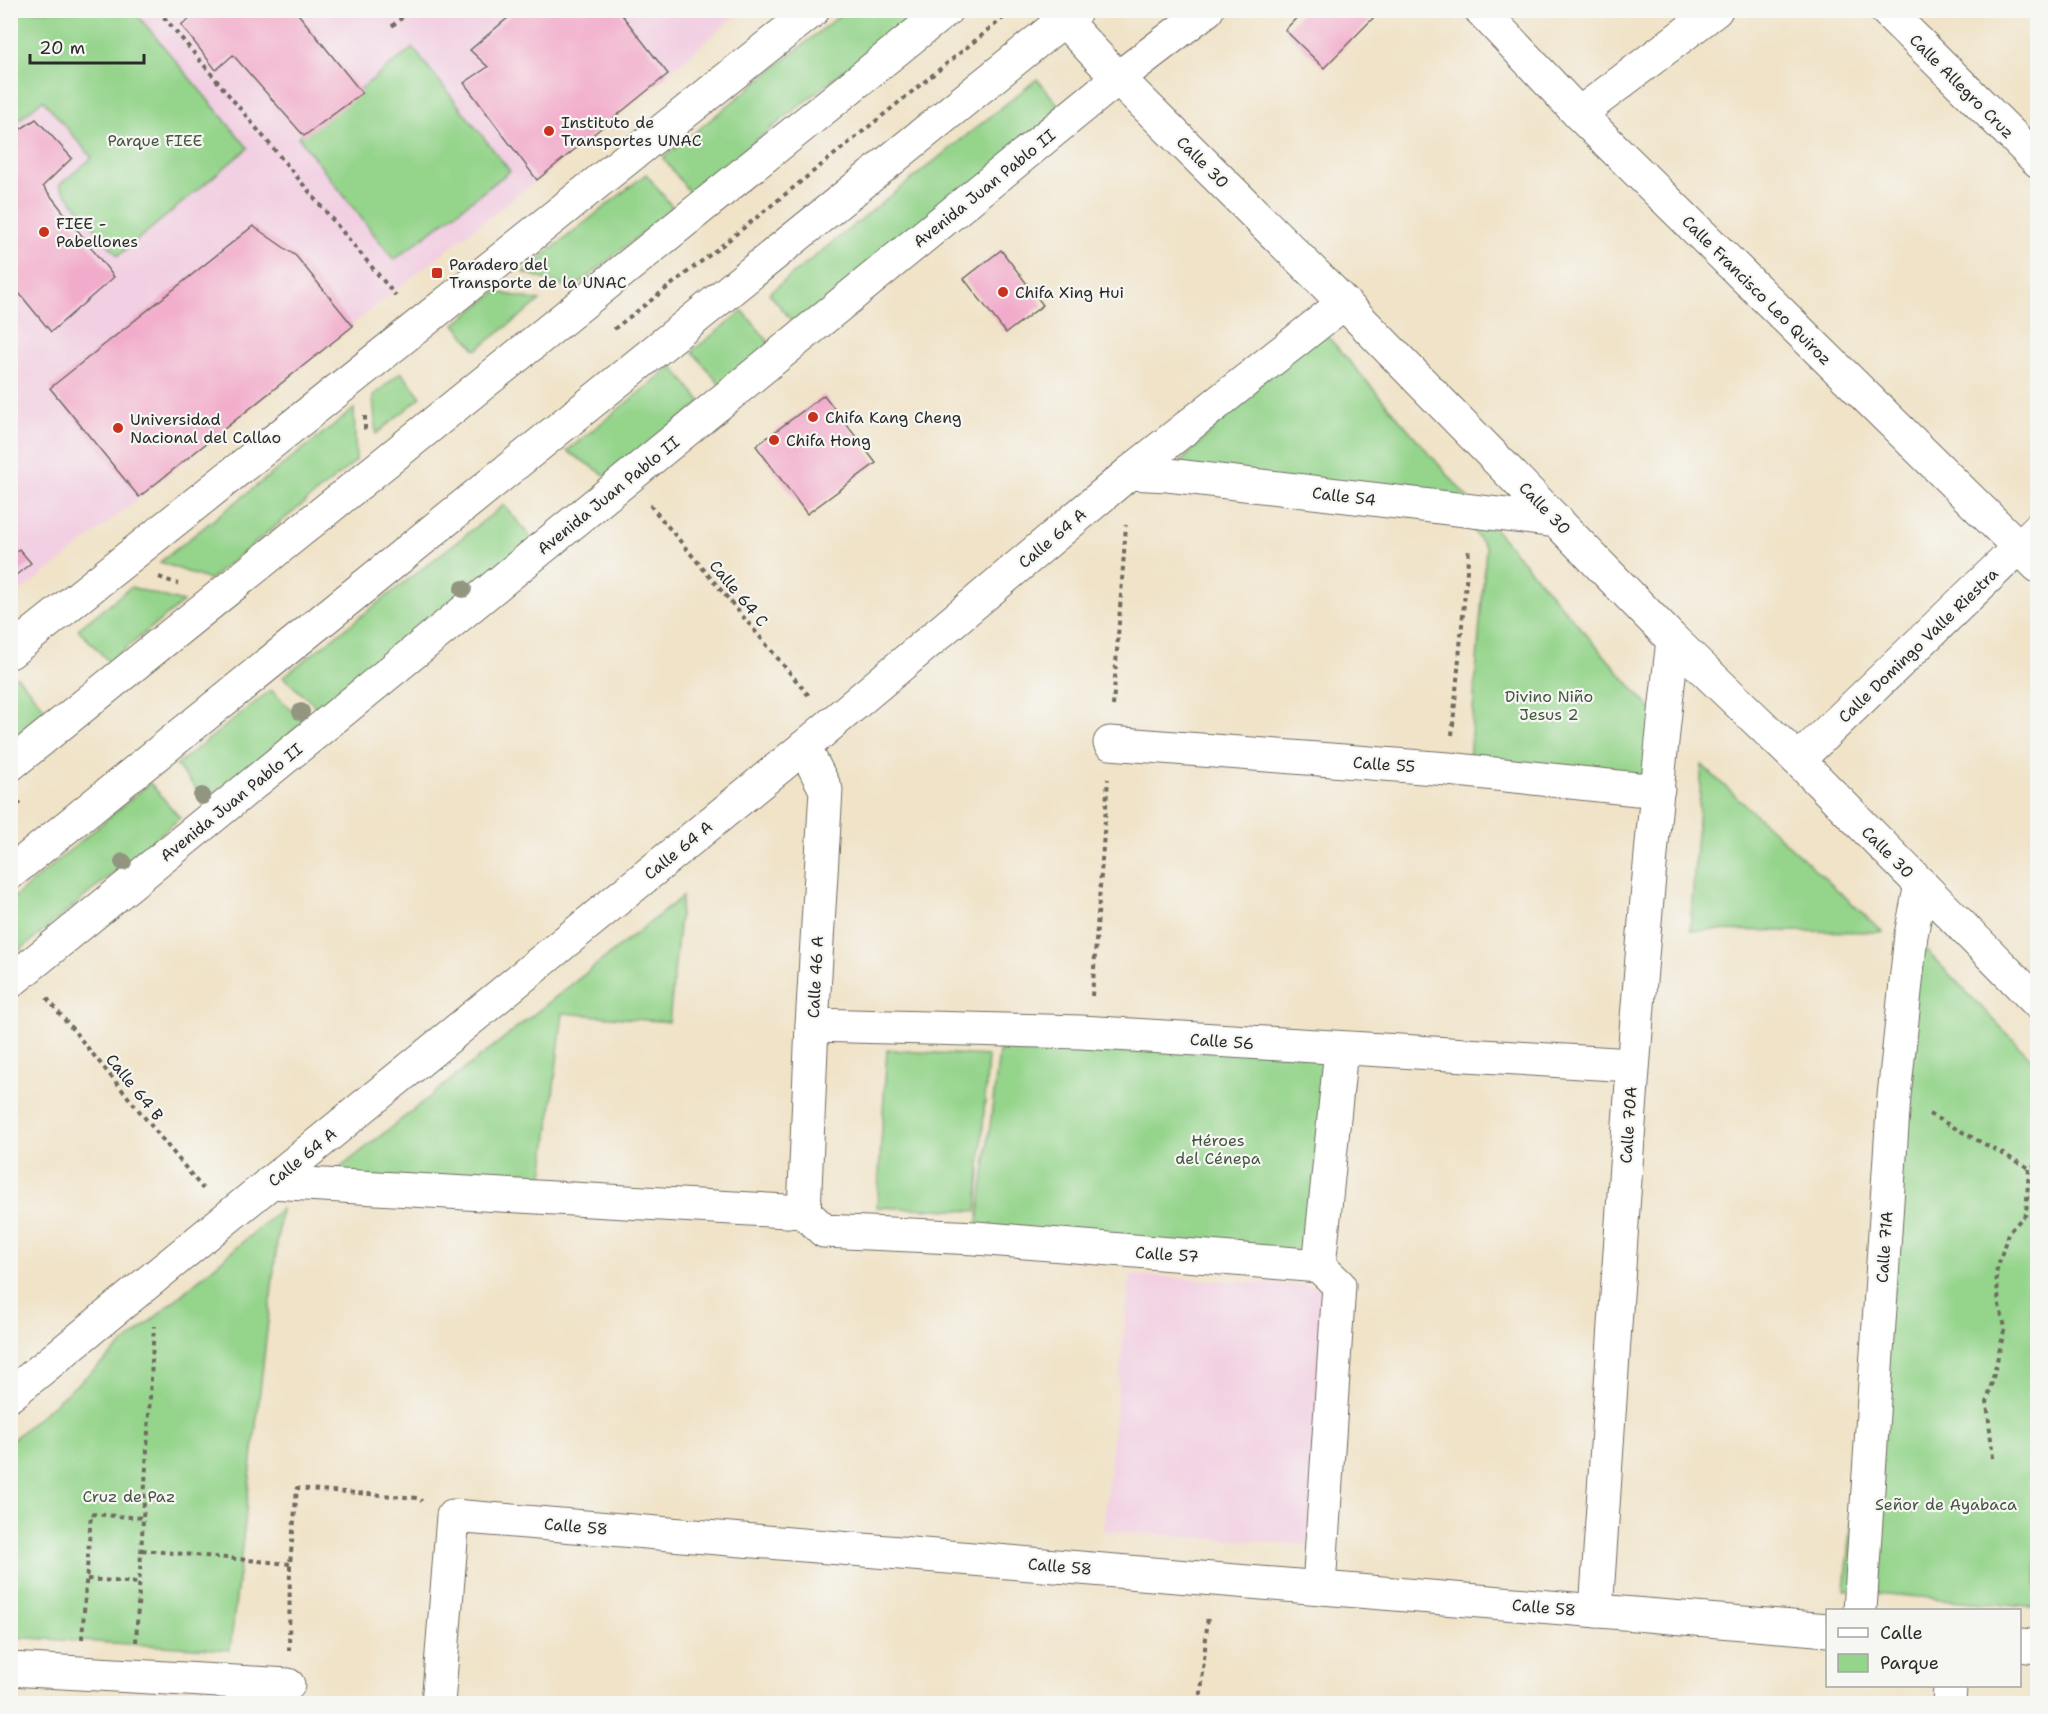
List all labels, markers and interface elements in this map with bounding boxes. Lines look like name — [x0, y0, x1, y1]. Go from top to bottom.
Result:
scale bar — [30, 27, 144, 65]
street label: Calle Allegro Cruz — [1905, 30, 2018, 143]
text: 20 m — [39, 36, 85, 60]
place label: Instituto de Transportes UNAC — [561, 112, 702, 151]
marker: Instituto de Transportes UNAC — [542, 124, 556, 138]
street label: Avenida Juan Pablo II — [909, 124, 1060, 252]
park label: Parque FIEE — [108, 130, 203, 151]
street label: Calle 30 — [1172, 132, 1233, 193]
street label: Calle Francisco Leo Quiroz — [1677, 211, 1836, 370]
place label: FIEE - Pabellones — [56, 213, 138, 252]
marker: FIEE - Pabellones — [37, 225, 51, 239]
place label: Paradero del Transporte de la UNAC — [449, 254, 627, 293]
marker: Paradero del Transporte de la UNAC — [430, 266, 444, 280]
place label: Chifa Xing Hui — [1015, 282, 1124, 303]
marker: Chifa Xing Hui — [996, 285, 1010, 299]
place label: Chifa Kang Cheng — [825, 407, 962, 428]
place label: Universidad Nacional del Callao — [130, 409, 281, 448]
marker: Chifa Kang Cheng — [806, 410, 820, 424]
marker: Universidad Nacional del Callao — [111, 421, 125, 435]
place label: Chifa Hong — [786, 430, 871, 451]
street label: Avenida Juan Pablo II — [533, 431, 684, 559]
marker: Chifa Hong — [767, 433, 781, 447]
street label: Calle 30 — [1514, 477, 1575, 539]
street label: Calle 54 — [1311, 482, 1377, 511]
street label: Calle 64 A — [1014, 504, 1091, 573]
street label: Calle 64 C — [705, 556, 773, 631]
street label: Calle Domingo Valle Riestra — [1834, 563, 2003, 727]
park label: Divino Niño Jesus 2 — [1505, 686, 1593, 725]
street label: Avenida Juan Pablo II — [156, 738, 307, 866]
street label: Calle 55 — [1352, 752, 1416, 777]
street label: Calle 64 A — [640, 816, 717, 884]
street label: Calle 30 — [1857, 822, 1918, 883]
street label: Calle 46 A — [803, 935, 828, 1019]
street label: Calle 56 — [1189, 1029, 1255, 1054]
street label: Calle 64 B — [101, 1050, 168, 1125]
street label: Calle 70A — [1615, 1086, 1642, 1164]
street label: Calle 64 A — [264, 1123, 341, 1191]
park label: Héroes del Cénepa — [1175, 1130, 1261, 1169]
street label: Calle 71A — [1872, 1211, 1897, 1284]
street label: Calle 57 — [1134, 1242, 1199, 1267]
park label: Cruz de Paz — [83, 1486, 175, 1507]
park label: Señor de Ayabaca — [1875, 1494, 2017, 1515]
street label: Calle 58 — [543, 1513, 609, 1540]
street label: Calle 58 — [1027, 1553, 1093, 1580]
street label: Calle 58 — [1511, 1594, 1577, 1621]
legend — [1826, 1609, 2021, 1687]
text: Calle — [1880, 1621, 1923, 1645]
text: Parque — [1880, 1651, 1939, 1675]

